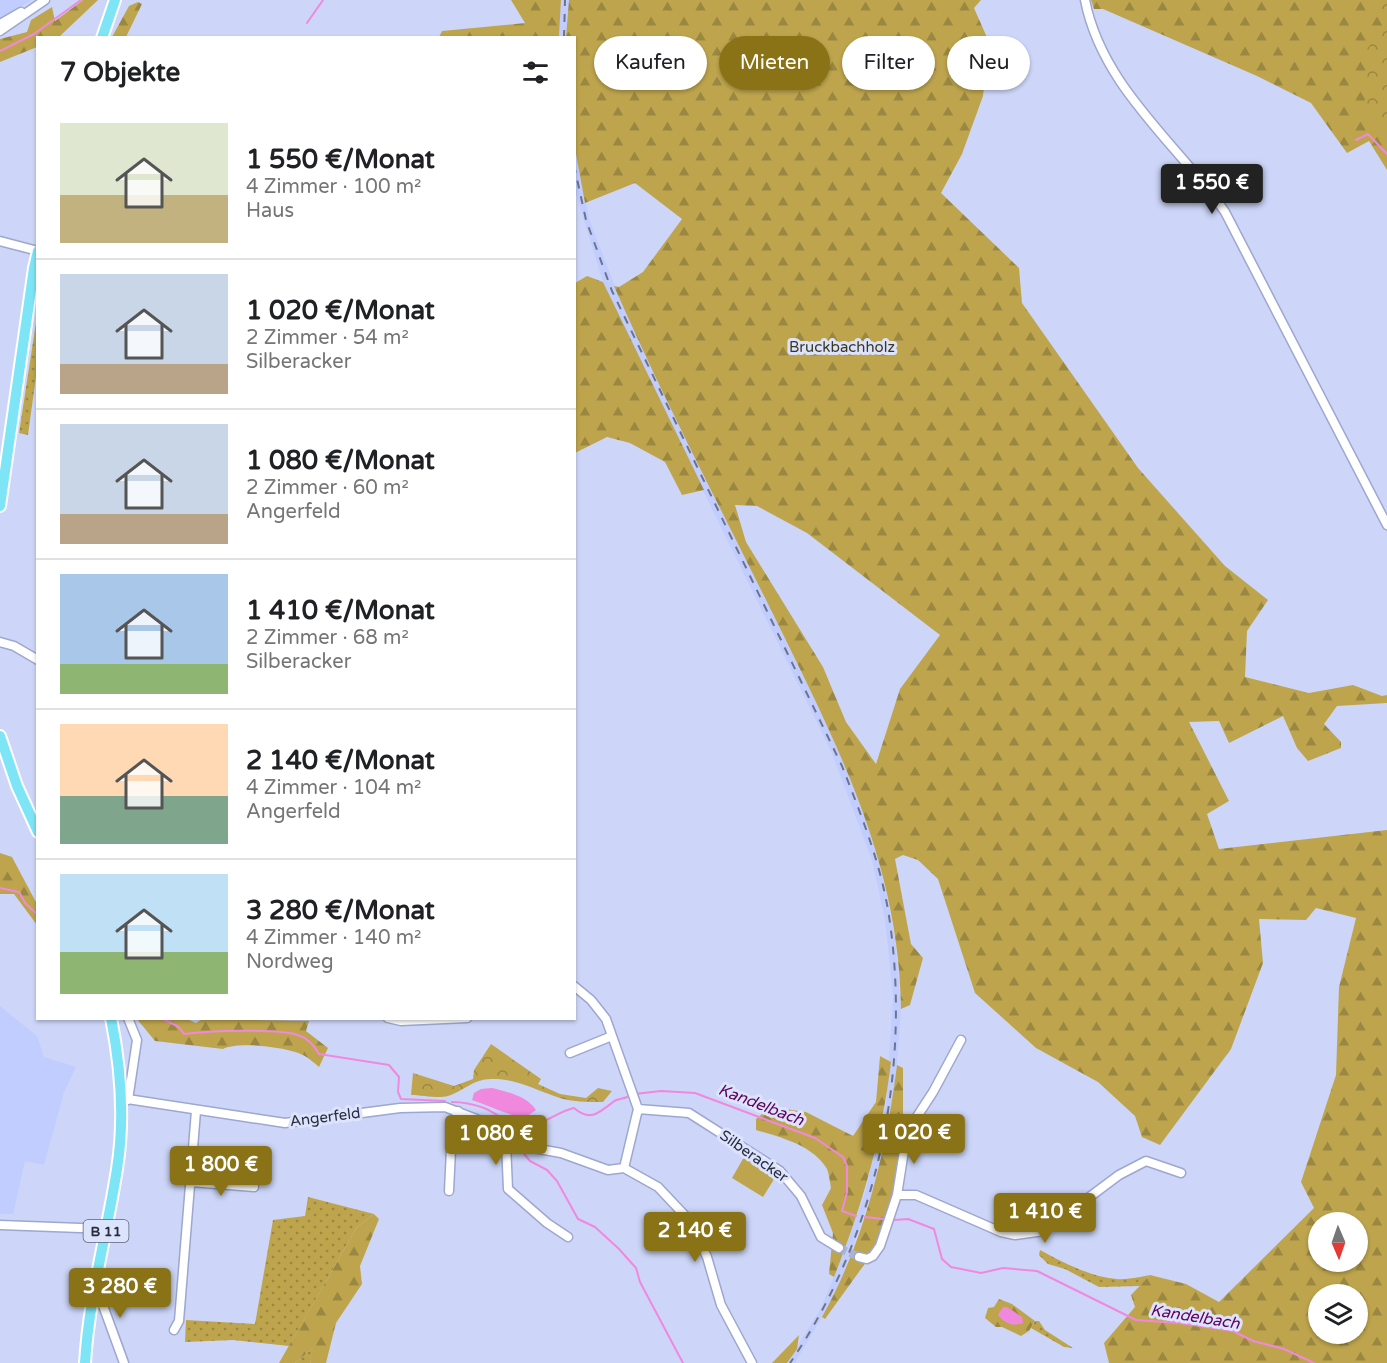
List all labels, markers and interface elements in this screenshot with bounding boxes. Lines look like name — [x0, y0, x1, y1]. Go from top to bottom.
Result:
chip: Kaufen — [594, 36, 707, 90]
chip: Mieten — [719, 36, 830, 90]
chip: Filter — [842, 36, 935, 90]
chip: Neu — [947, 36, 1030, 90]
icon: filters — [519, 56, 552, 89]
text: 7 Objekte — [60, 57, 180, 88]
text: 1 550 €/Monat — [246, 144, 435, 175]
icon: home — [108, 147, 180, 219]
pin: 1 550 € — [1157, 164, 1267, 215]
text: 1 550 € — [1175, 171, 1249, 195]
text: 4 Zimmer · 100 m² — [246, 175, 421, 199]
text: Haus — [246, 199, 294, 223]
text: 1 020 €/Monat — [246, 295, 435, 326]
icon: home — [108, 298, 180, 370]
text: 2 Zimmer · 54 m² — [246, 326, 409, 350]
park label: Bruckbachholz — [789, 338, 895, 356]
text: Silberacker — [246, 350, 351, 374]
text: 1 080 €/Monat — [246, 445, 435, 476]
icon: home — [108, 448, 180, 520]
text: 2 Zimmer · 60 m² — [246, 476, 409, 500]
text: Angerfeld — [246, 500, 341, 524]
text: 1 410 €/Monat — [246, 595, 435, 626]
icon: home — [108, 598, 180, 670]
text: 2 Zimmer · 68 m² — [246, 626, 409, 650]
text: Silberacker — [246, 650, 351, 674]
text: 2 140 €/Monat — [246, 745, 435, 776]
icon: home — [108, 748, 180, 820]
text: 4 Zimmer · 104 m² — [246, 776, 421, 800]
text: Angerfeld — [246, 800, 341, 824]
text: 3 280 €/Monat — [246, 895, 435, 926]
icon: home — [108, 898, 180, 970]
text: 4 Zimmer · 140 m² — [246, 926, 421, 950]
text: Nordweg — [246, 950, 334, 974]
water label: Kandelbach — [715, 1080, 808, 1131]
street label: Angerfeld — [289, 1104, 361, 1130]
pin: 1 020 € — [859, 1114, 969, 1165]
pin: 1 080 € — [441, 1115, 551, 1166]
text: 1 020 € — [877, 1121, 951, 1145]
text: 1 080 € — [459, 1122, 533, 1146]
street label: Silberacker — [716, 1126, 792, 1186]
pin: 1 800 € — [166, 1146, 276, 1197]
text: 1 800 € — [184, 1153, 258, 1177]
pin: 1 410 € — [990, 1193, 1100, 1244]
text: 1 410 € — [1008, 1200, 1082, 1224]
pin: 2 140 € — [640, 1212, 750, 1263]
north arrow — [1308, 1212, 1368, 1272]
map controls — [1308, 1212, 1368, 1344]
text: 2 140 € — [658, 1219, 732, 1243]
road number: B 11 — [84, 1220, 128, 1242]
pin: 3 280 € — [65, 1268, 175, 1319]
text: 3 280 € — [83, 1275, 157, 1299]
button: layers — [1308, 1284, 1368, 1344]
water label: Kandelbach — [1149, 1300, 1242, 1334]

